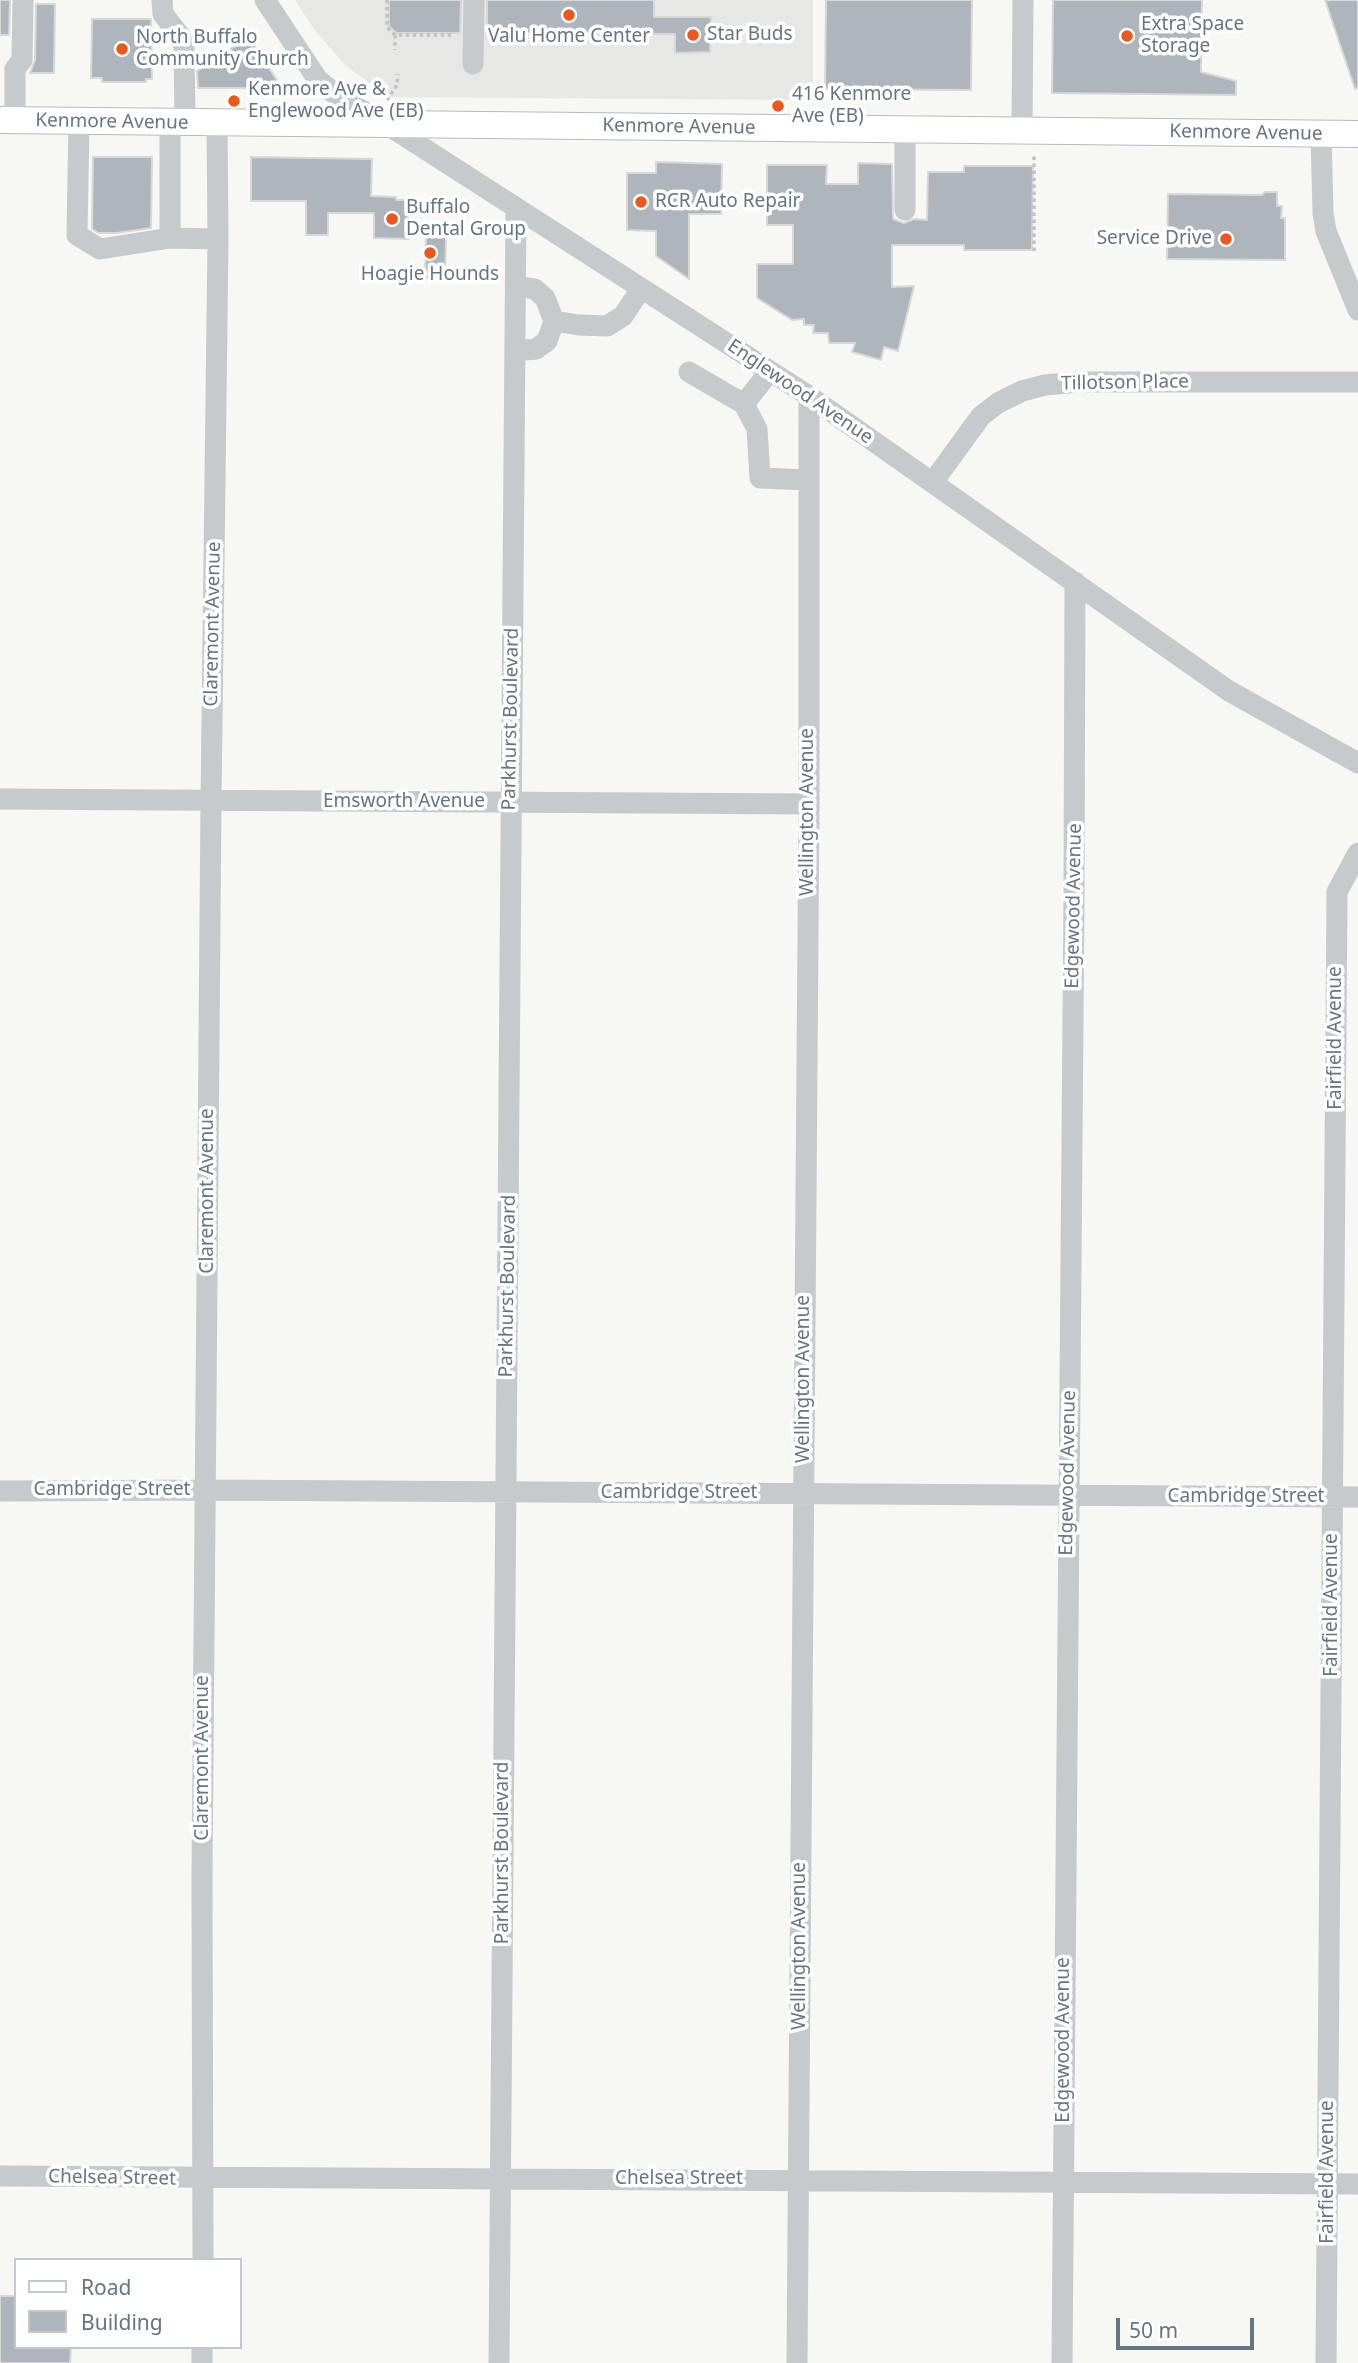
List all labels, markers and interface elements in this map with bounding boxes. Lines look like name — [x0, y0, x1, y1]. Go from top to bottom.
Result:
marker: Valu Home Center — [561, 7, 577, 23]
place label: Extra Space Storage — [1141, 14, 1244, 58]
place label: Star Buds — [707, 24, 793, 46]
place label: Valu Home Center — [488, 26, 650, 48]
place label: North Buffalo Community Church — [136, 27, 309, 71]
marker: Star Buds — [685, 27, 701, 43]
marker: Extra Space Storage — [1119, 28, 1135, 44]
marker: North Buffalo Community Church — [114, 41, 130, 57]
place label: Kenmore Ave & Englewood Ave (EB) — [248, 79, 424, 123]
place label: 416 Kenmore Ave (EB) — [792, 84, 911, 128]
marker: Kenmore Ave & Englewood Ave (EB) — [226, 93, 242, 109]
marker: 416 Kenmore Ave (EB) — [770, 98, 786, 114]
street label: Kenmore Avenue — [35, 109, 189, 135]
street label: Kenmore Avenue — [602, 114, 756, 140]
street label: Kenmore Avenue — [1169, 120, 1323, 146]
place label: RCR Auto Repair — [655, 191, 800, 213]
marker: RCR Auto Repair — [633, 194, 649, 210]
place label: Buffalo Dental Group — [406, 197, 526, 241]
marker: Buffalo Dental Group — [384, 211, 400, 227]
place label: Service Drive — [1097, 228, 1212, 250]
marker: Service Drive — [1218, 231, 1234, 247]
marker: Hoagie Hounds — [422, 245, 438, 261]
place label: Hoagie Hounds — [361, 264, 499, 286]
street label: Englewood Avenue — [723, 335, 877, 449]
street label: Tillotson Place — [1061, 370, 1189, 396]
street label: Claremont Avenue — [200, 541, 226, 707]
street label: Parkhurst Boulevard — [498, 627, 524, 811]
street label: Wellington Avenue — [797, 728, 819, 896]
street label: Emsworth Avenue — [323, 791, 485, 813]
street label: Edgewood Avenue — [1061, 823, 1087, 989]
street label: Fairfield Avenue — [1325, 966, 1347, 1110]
street label: Claremont Avenue — [197, 1108, 219, 1274]
street label: Parkhurst Boulevard — [495, 1194, 521, 1378]
street label: Wellington Avenue — [793, 1295, 815, 1463]
street label: Edgewood Avenue — [1055, 1390, 1081, 1556]
street label: Cambridge Street — [34, 1479, 190, 1501]
street label: Cambridge Street — [601, 1482, 757, 1504]
street label: Cambridge Street — [1168, 1486, 1324, 1508]
street label: Fairfield Avenue — [1321, 1533, 1343, 1677]
street label: Claremont Avenue — [192, 1675, 214, 1841]
street label: Parkhurst Boulevard — [492, 1762, 514, 1944]
street label: Wellington Avenue — [789, 1862, 811, 2030]
street label: Edgewood Avenue — [1053, 1957, 1075, 2123]
street label: Fairfield Avenue — [1317, 2100, 1339, 2244]
street label: Chelsea Street — [48, 2165, 176, 2191]
street label: Chelsea Street — [615, 2168, 743, 2190]
legend — [14, 2258, 242, 2349]
text: Road — [81, 2273, 131, 2301]
scale bar — [1120, 2304, 1258, 2348]
text: Building — [81, 2308, 163, 2336]
text: 50 m — [1129, 2316, 1178, 2344]

